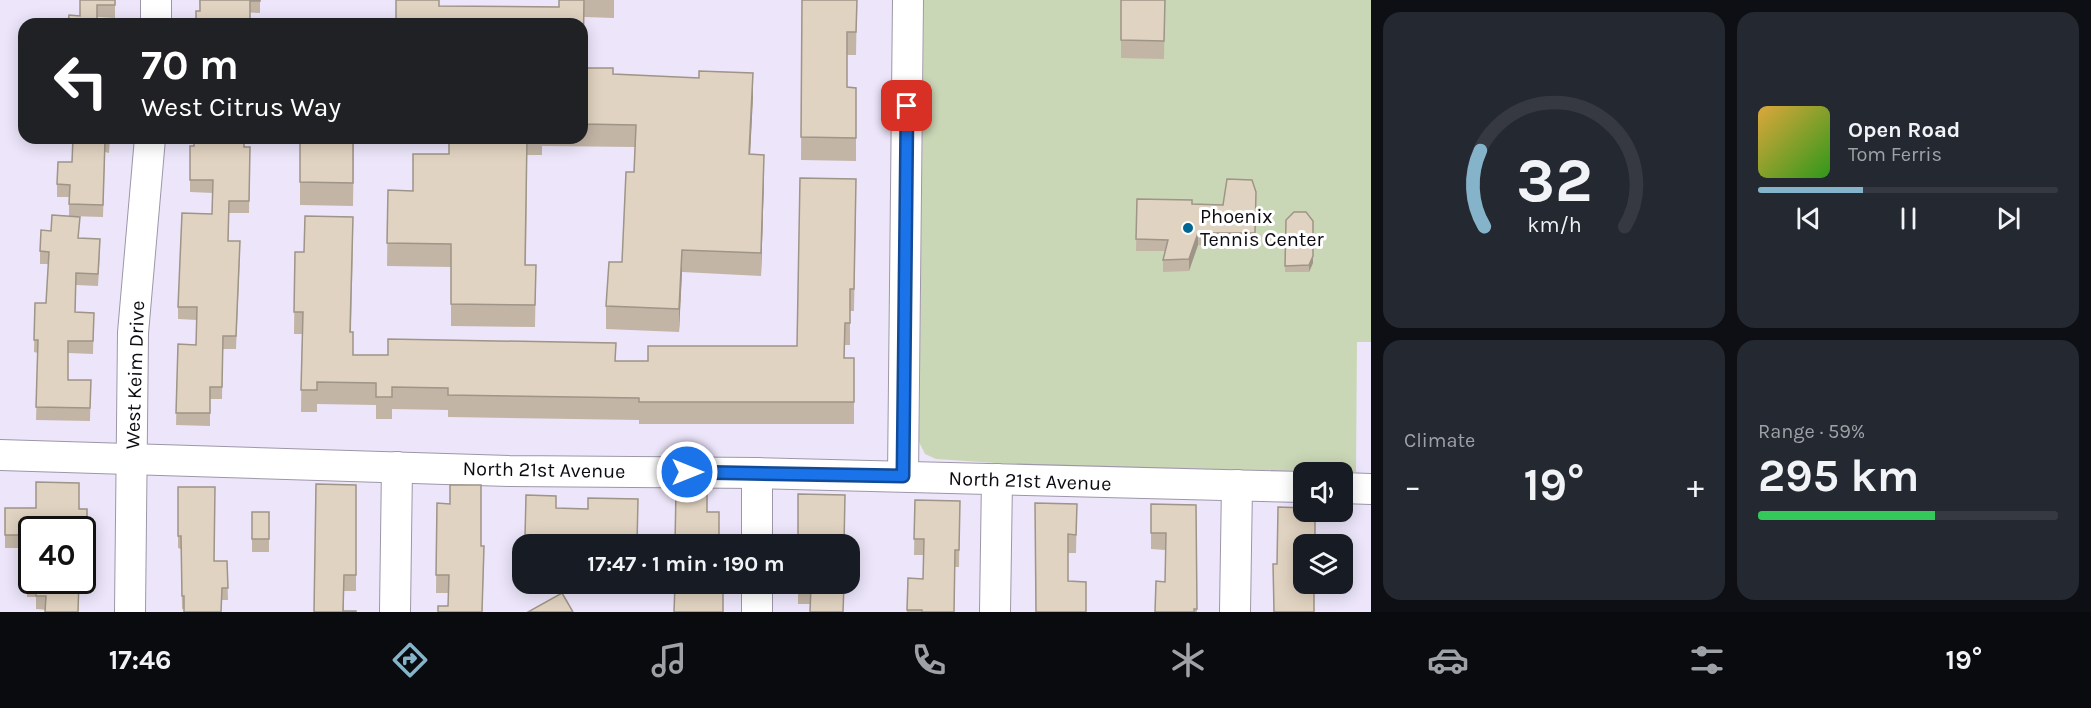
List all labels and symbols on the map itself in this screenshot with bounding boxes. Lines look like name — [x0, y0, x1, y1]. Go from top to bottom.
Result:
pin — [881, 80, 932, 131]
place label: Phoenix Tennis Center — [1200, 205, 1325, 251]
marker: Phoenix Tennis Center — [1181, 221, 1195, 235]
street label: West Keim Drive — [121, 300, 149, 450]
position arrow — [655, 440, 719, 504]
street label: North 21st Avenue — [462, 457, 626, 483]
street label: North 21st Avenue — [948, 467, 1112, 495]
speed limit sign: 40 — [18, 516, 96, 594]

